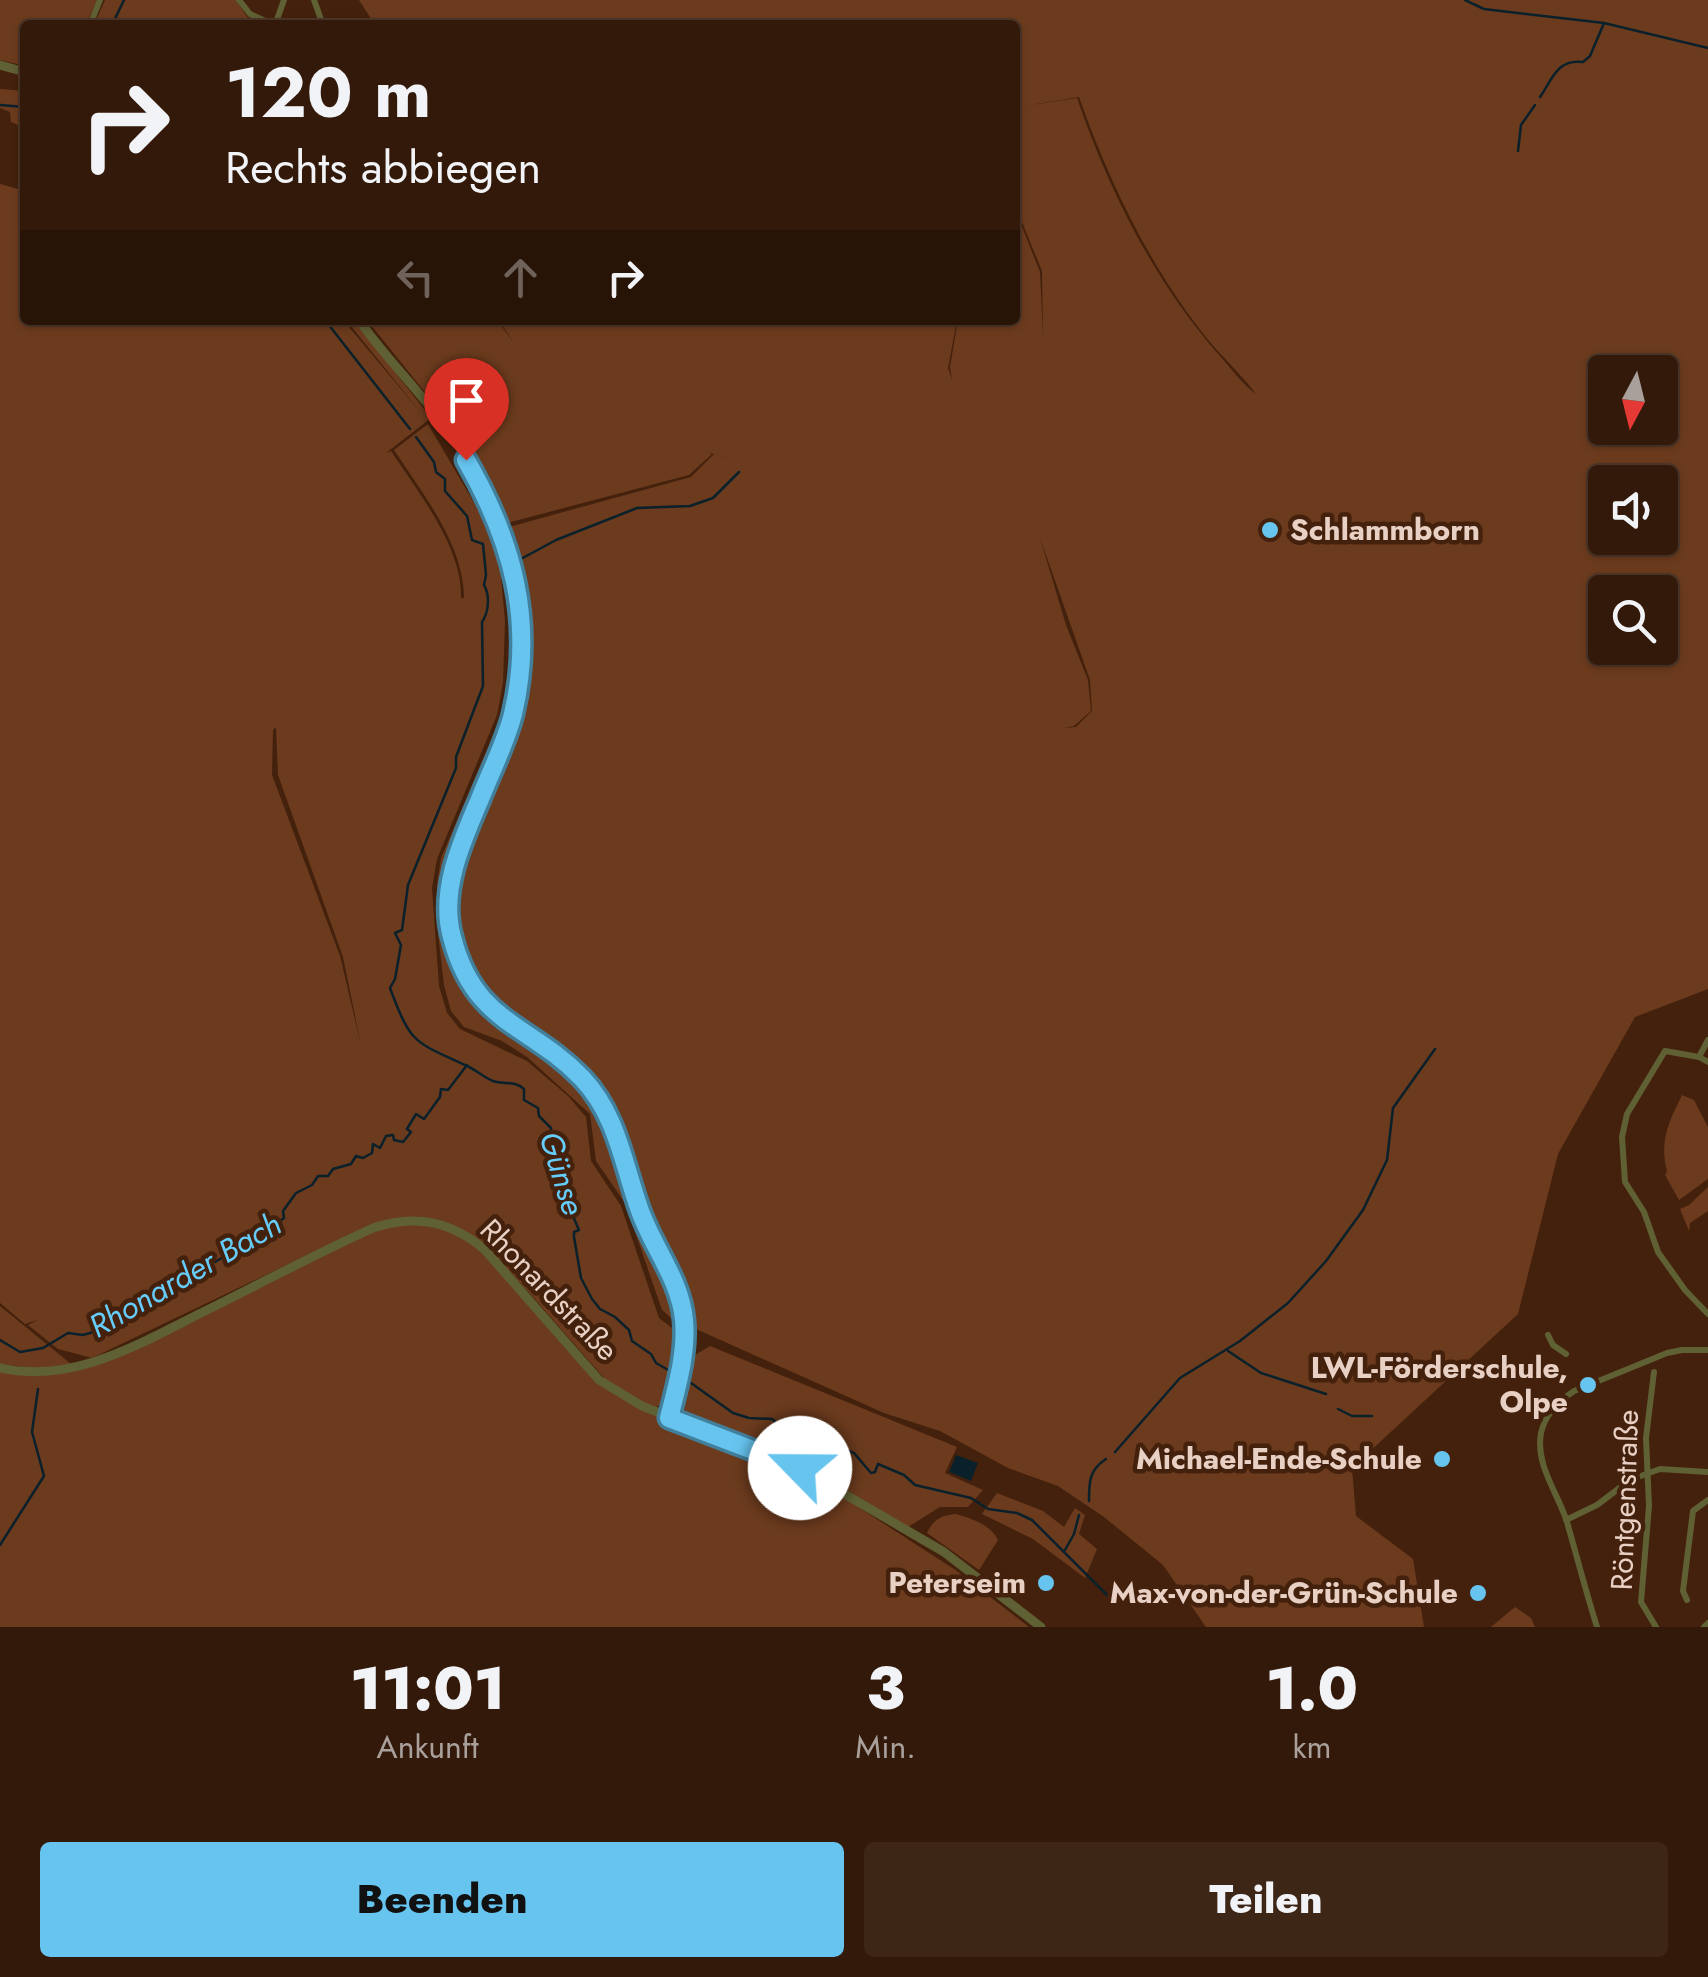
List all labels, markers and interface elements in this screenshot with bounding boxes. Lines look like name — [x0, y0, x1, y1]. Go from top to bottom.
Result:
text: 120 m — [225, 42, 431, 143]
icon: right — [60, 60, 190, 190]
text: Rechts abbiegen — [225, 135, 541, 200]
icon: left — [388, 250, 443, 305]
icon: ahead — [493, 250, 548, 305]
icon: right — [598, 250, 653, 305]
north arrow — [1588, 355, 1678, 445]
map controls — [1588, 355, 1678, 665]
pin — [424, 358, 509, 461]
icon: arrive — [439, 373, 494, 428]
button: sound — [1588, 465, 1678, 555]
place label: Schlammborn — [1290, 508, 1480, 551]
marker: Schlammborn — [1259, 519, 1281, 541]
button: search — [1588, 575, 1678, 665]
water label: Günse — [528, 1126, 596, 1220]
water label: Rhonarder Bach — [80, 1201, 290, 1349]
street label: Rhonardstraße — [470, 1209, 628, 1370]
place label: LWL-Förderschule, Olpe — [1311, 1346, 1568, 1423]
marker: LWL-Förderschule, Olpe — [1577, 1374, 1599, 1396]
street label: Röntgenstraße — [1600, 1409, 1649, 1591]
position arrow — [748, 1416, 852, 1520]
place label: Michael-Ende-Schule — [1136, 1437, 1422, 1480]
marker: Michael-Ende-Schule — [1431, 1448, 1453, 1470]
place label: Peterseim — [888, 1561, 1026, 1604]
place label: Max-von-der-Grün-Schule — [1110, 1571, 1458, 1614]
marker: Peterseim — [1035, 1572, 1057, 1594]
marker: Max-von-der-Grün-Schule — [1467, 1582, 1489, 1604]
text: 11:01 — [350, 1645, 505, 1732]
text: 3 — [866, 1645, 905, 1732]
text: 1.0 — [1266, 1645, 1358, 1732]
text: Ankunft — [377, 1724, 479, 1770]
text: Min. — [855, 1724, 916, 1770]
text: km — [1292, 1724, 1331, 1770]
button: Beenden — [40, 1842, 844, 1957]
button: Teilen — [864, 1842, 1668, 1957]

